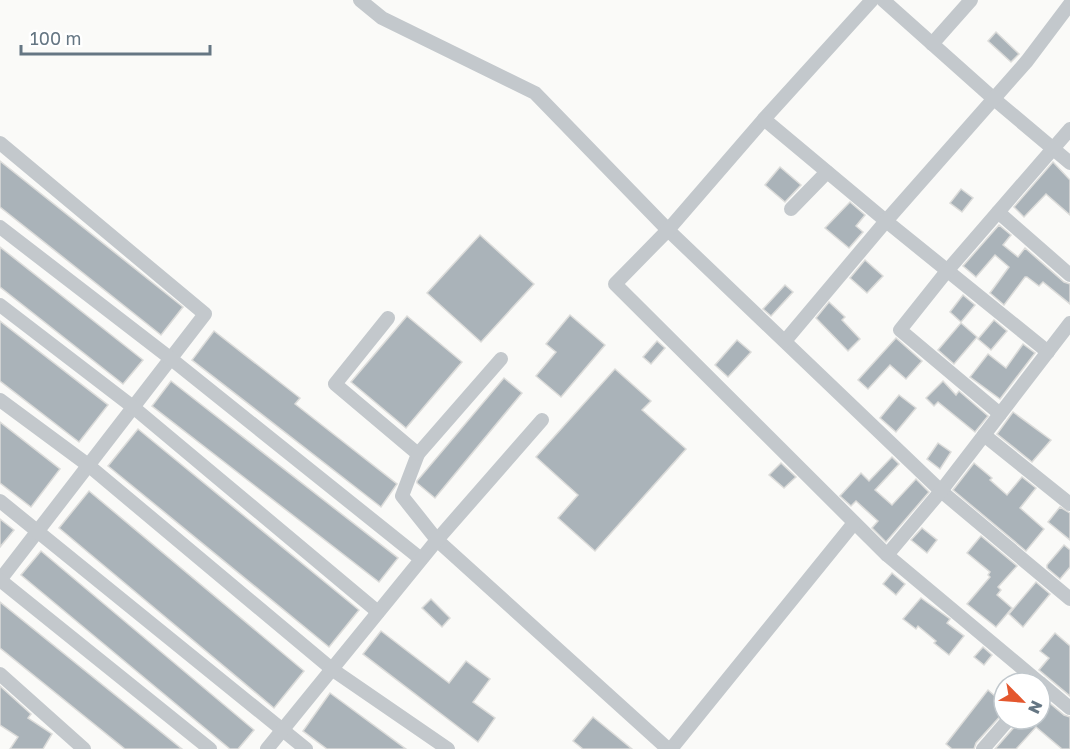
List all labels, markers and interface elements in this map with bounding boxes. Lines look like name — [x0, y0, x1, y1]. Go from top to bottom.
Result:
scale bar — [21, 18, 210, 56]
text: 100 m — [30, 27, 81, 49]
north arrow — [992, 671, 1052, 731]
text: N — [1024, 698, 1047, 717]

